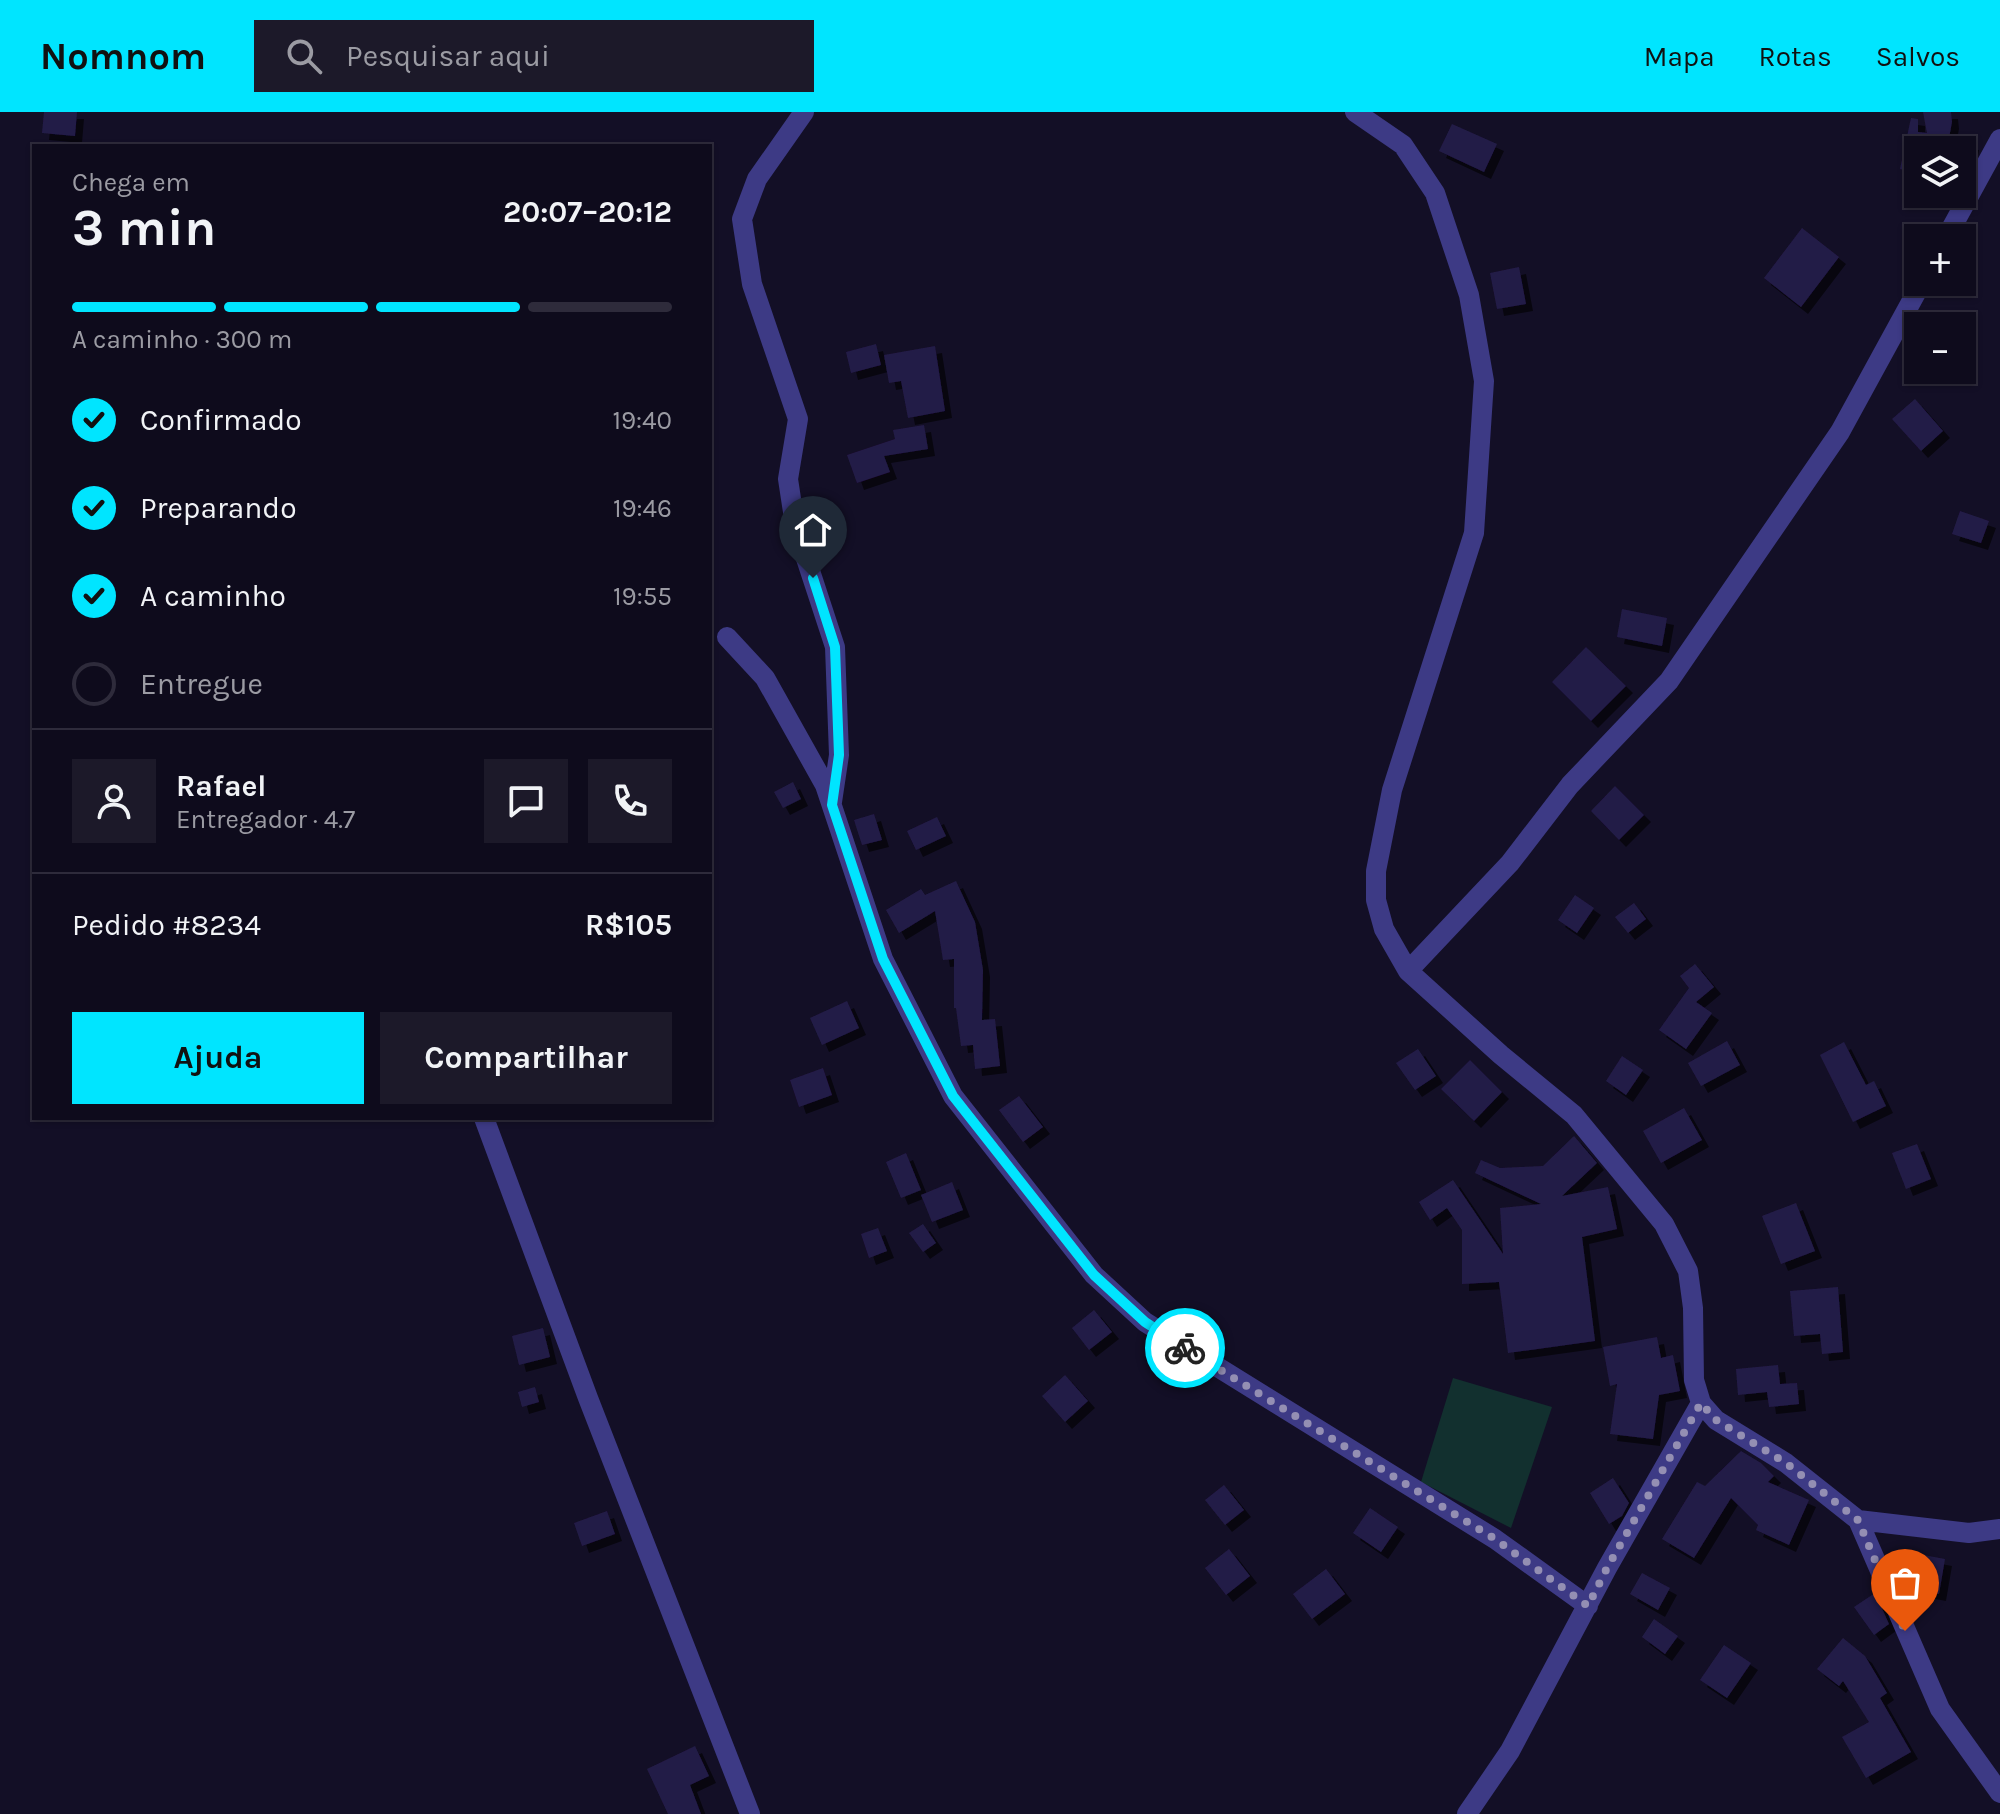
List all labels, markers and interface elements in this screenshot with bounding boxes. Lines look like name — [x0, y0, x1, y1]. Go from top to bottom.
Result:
search box — [254, 20, 814, 92]
text: Nomnom — [40, 34, 206, 79]
icon: search — [282, 34, 326, 78]
text: Pesquisar aqui — [346, 38, 550, 74]
text: Mapa — [1644, 40, 1715, 73]
text: Rotas — [1759, 40, 1832, 73]
text: Salvos — [1876, 40, 1960, 73]
map controls — [1904, 136, 1976, 384]
button: layers — [1904, 136, 1976, 208]
text: Chega em — [72, 167, 190, 198]
text: 20:07–20:12 — [503, 194, 672, 230]
text: 3 min — [72, 197, 216, 258]
button: + — [1904, 224, 1976, 296]
button: − — [1904, 312, 1976, 384]
text: A caminho · 300 m — [72, 324, 292, 355]
icon: check — [72, 398, 116, 442]
text: Confirmado — [140, 402, 302, 438]
text: 19:40 — [612, 405, 672, 436]
icon: check — [72, 486, 116, 530]
text: Preparando — [140, 490, 297, 526]
text: 19:46 — [613, 493, 672, 524]
pin — [779, 496, 847, 578]
icon: home — [791, 508, 835, 552]
icon: check — [72, 574, 116, 618]
text: A caminho — [140, 578, 286, 614]
text: 19:55 — [613, 581, 672, 612]
text: Entregue — [140, 666, 263, 702]
button: person — [72, 759, 156, 843]
button: chat — [484, 759, 568, 843]
button: phone — [588, 759, 672, 843]
text: Rafael — [176, 768, 266, 804]
text: Entregador · 4.7 — [176, 804, 355, 835]
text: Pedido #8234 — [72, 907, 261, 943]
text: R$105 — [585, 907, 672, 943]
button: Ajuda — [72, 1012, 364, 1104]
button: Compartilhar — [380, 1012, 672, 1104]
courier — [1145, 1308, 1225, 1388]
icon: bike — [1163, 1326, 1207, 1370]
pin — [1871, 1549, 1939, 1631]
icon: bag — [1883, 1561, 1927, 1605]

